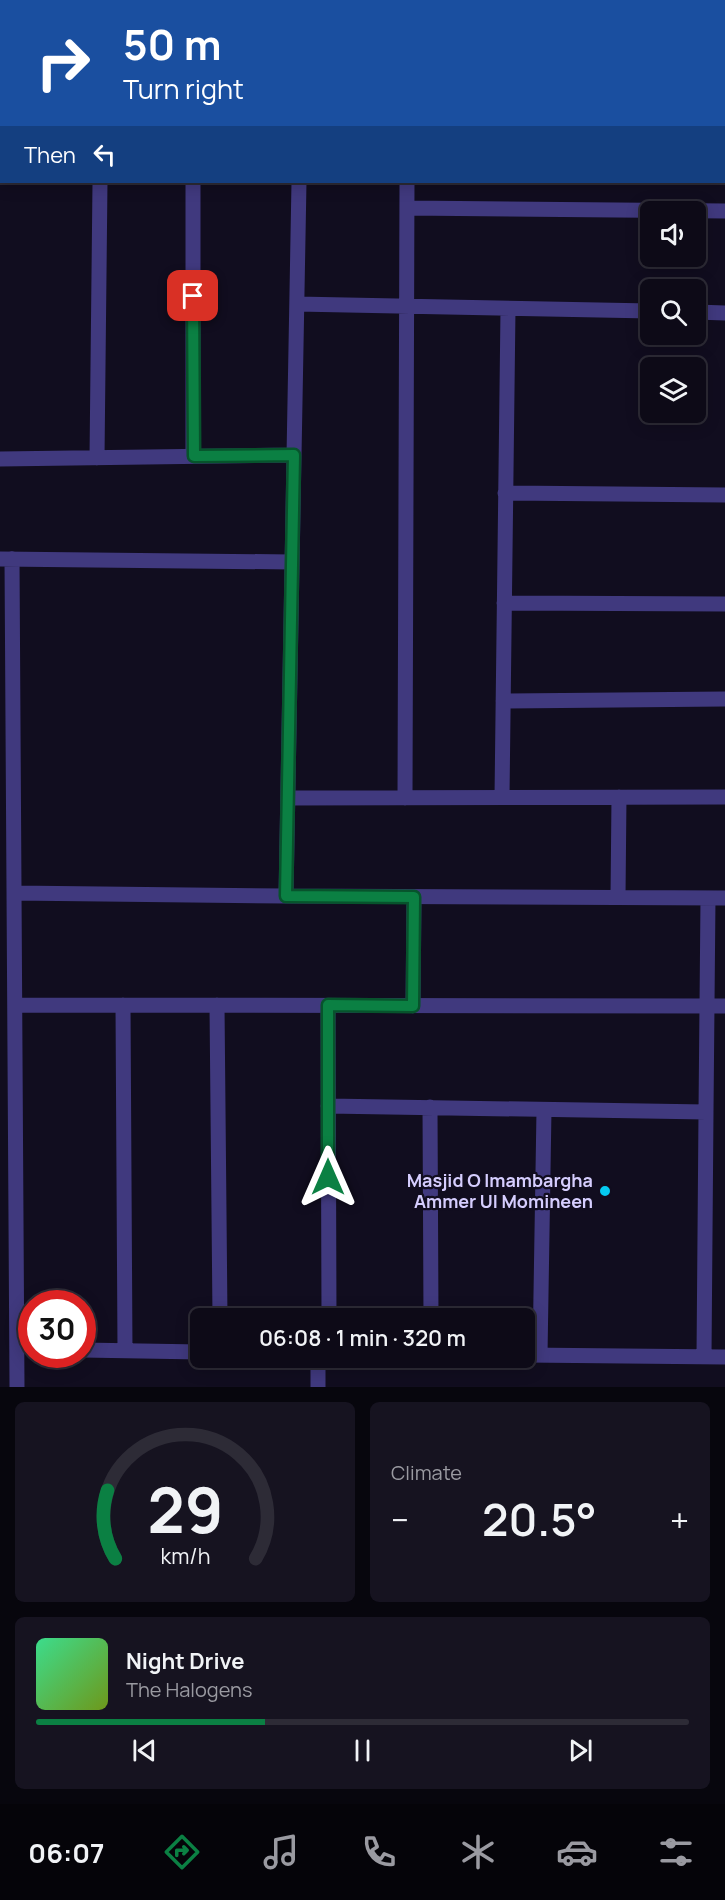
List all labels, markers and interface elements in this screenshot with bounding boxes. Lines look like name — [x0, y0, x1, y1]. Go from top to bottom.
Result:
text: 50 m — [123, 15, 221, 73]
icon: right — [24, 24, 102, 102]
text: Turn right — [123, 70, 244, 107]
icon: left — [88, 138, 121, 171]
text: Then — [24, 140, 76, 170]
map controls — [640, 201, 706, 423]
button: sound — [640, 201, 706, 267]
pin — [167, 270, 218, 321]
icon: arrive — [176, 279, 209, 312]
button: search — [640, 279, 706, 345]
button: layers — [640, 357, 706, 423]
position arrow — [296, 1145, 360, 1209]
place label: Masjid O Imambargha Ammer Ul Momineen — [407, 1168, 593, 1213]
marker: Masjid O Imambargha Ammer Ul Momineen — [598, 1184, 612, 1198]
speed limit sign: 30 — [18, 1290, 96, 1368]
text: 06:08 · 1 min · 320 m — [259, 1323, 466, 1353]
text: Climate — [391, 1459, 462, 1486]
text: 29 — [147, 1466, 223, 1552]
text: 20.5° — [482, 1488, 597, 1550]
text: − — [391, 1497, 409, 1542]
text: + — [670, 1497, 689, 1542]
text: km/h — [160, 1541, 210, 1570]
text: Night Drive — [126, 1646, 245, 1676]
text: The Halogens — [126, 1676, 252, 1703]
icon: previous — [128, 1734, 161, 1767]
icon: pause — [346, 1734, 379, 1767]
icon: next — [564, 1734, 597, 1767]
icon: directions — [161, 1831, 203, 1873]
icon: music — [260, 1831, 302, 1873]
icon: phone — [358, 1831, 400, 1873]
icon: climate — [457, 1831, 499, 1873]
icon: car — [556, 1831, 598, 1873]
icon: filters — [655, 1831, 697, 1873]
text: 06:07 — [28, 1834, 104, 1871]

